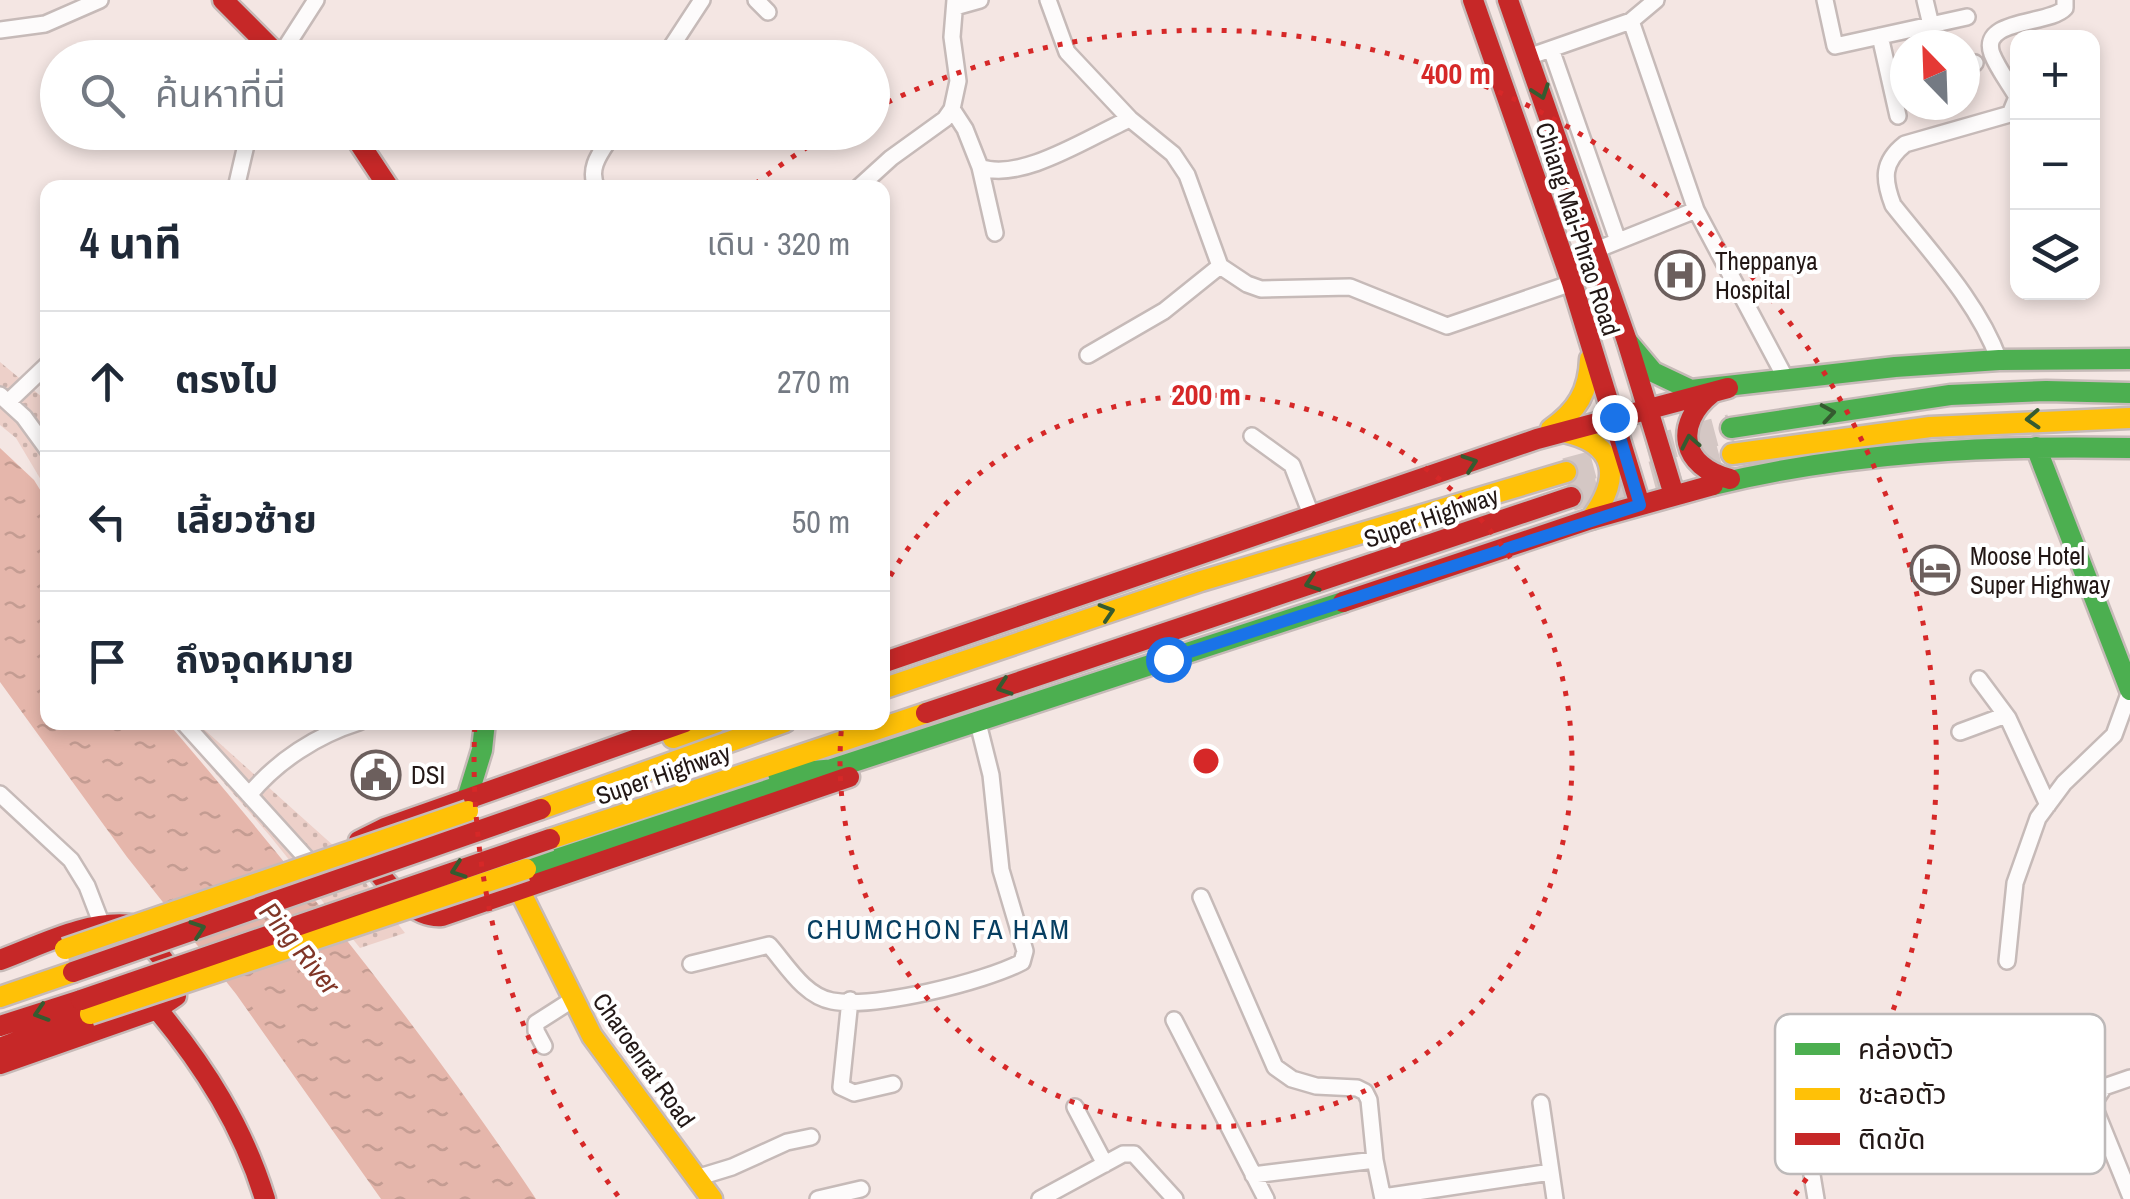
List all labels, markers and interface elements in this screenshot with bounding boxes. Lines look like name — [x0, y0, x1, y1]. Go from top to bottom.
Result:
north arrow — [1890, 30, 1980, 120]
map controls — [2010, 30, 2100, 300]
button: + — [2010, 30, 2100, 120]
search box — [40, 40, 890, 150]
text: 400 m — [1421, 53, 1491, 93]
icon: search — [75, 68, 130, 123]
text: ค้นหาที่นี่ — [155, 68, 286, 119]
one-way arrow — [1529, 82, 1549, 99]
street label: Chiang Mai-Phrao Road — [1527, 118, 1629, 340]
button: − — [2010, 120, 2100, 210]
button: layers — [2010, 210, 2100, 300]
text: 4 นาที — [80, 215, 181, 271]
text: เดิน · 320 m — [707, 222, 850, 265]
place label: Theppanya Hospital — [1715, 244, 1818, 307]
hospital icon: Theppanya Hospital — [1654, 249, 1706, 301]
icon: ahead — [80, 354, 135, 409]
text: ตรงไป — [175, 354, 278, 405]
text: 270 m — [777, 360, 850, 403]
text: 200 m — [1171, 374, 1241, 414]
route end — [1592, 395, 1638, 441]
one-way arrow — [1819, 403, 1836, 424]
one-way arrow — [2024, 408, 2040, 429]
one-way arrow — [1680, 434, 1701, 450]
one-way arrow — [1461, 454, 1478, 474]
street label: Super Highway — [1359, 478, 1503, 556]
icon: left — [80, 494, 135, 549]
text: เลี้ยวซ้าย — [175, 494, 317, 545]
text: 50 m — [792, 500, 850, 543]
place label: Moose Hotel Super Highway — [1970, 539, 2111, 602]
hotel icon: Moose Hotel Super Highway — [1909, 544, 1961, 596]
one-way arrow — [1305, 572, 1322, 592]
one-way arrow — [1098, 604, 1115, 624]
icon: arrive — [80, 634, 135, 689]
text: ถึงจุดหมาย — [175, 634, 354, 685]
route start — [1146, 637, 1192, 683]
one-way arrow — [996, 675, 1013, 695]
street label: Super Highway — [591, 735, 735, 813]
centre of rings — [1188, 743, 1224, 779]
public building icon: DSI — [350, 749, 402, 801]
place label: DSI — [411, 758, 445, 792]
one-way arrow — [450, 859, 467, 879]
water label: Ping River — [251, 894, 350, 1003]
district label: CHUMCHON FA HAM — [807, 910, 1071, 948]
one-way arrow — [188, 920, 205, 940]
street label: Charoenrat Road — [585, 986, 703, 1134]
one-way arrow — [33, 1002, 50, 1022]
legend — [1775, 1014, 2105, 1174]
text: คล่องตัว — [1858, 1030, 1954, 1068]
text: ชะลอตัว — [1858, 1075, 1947, 1113]
text: ติดขัด — [1858, 1120, 1926, 1158]

